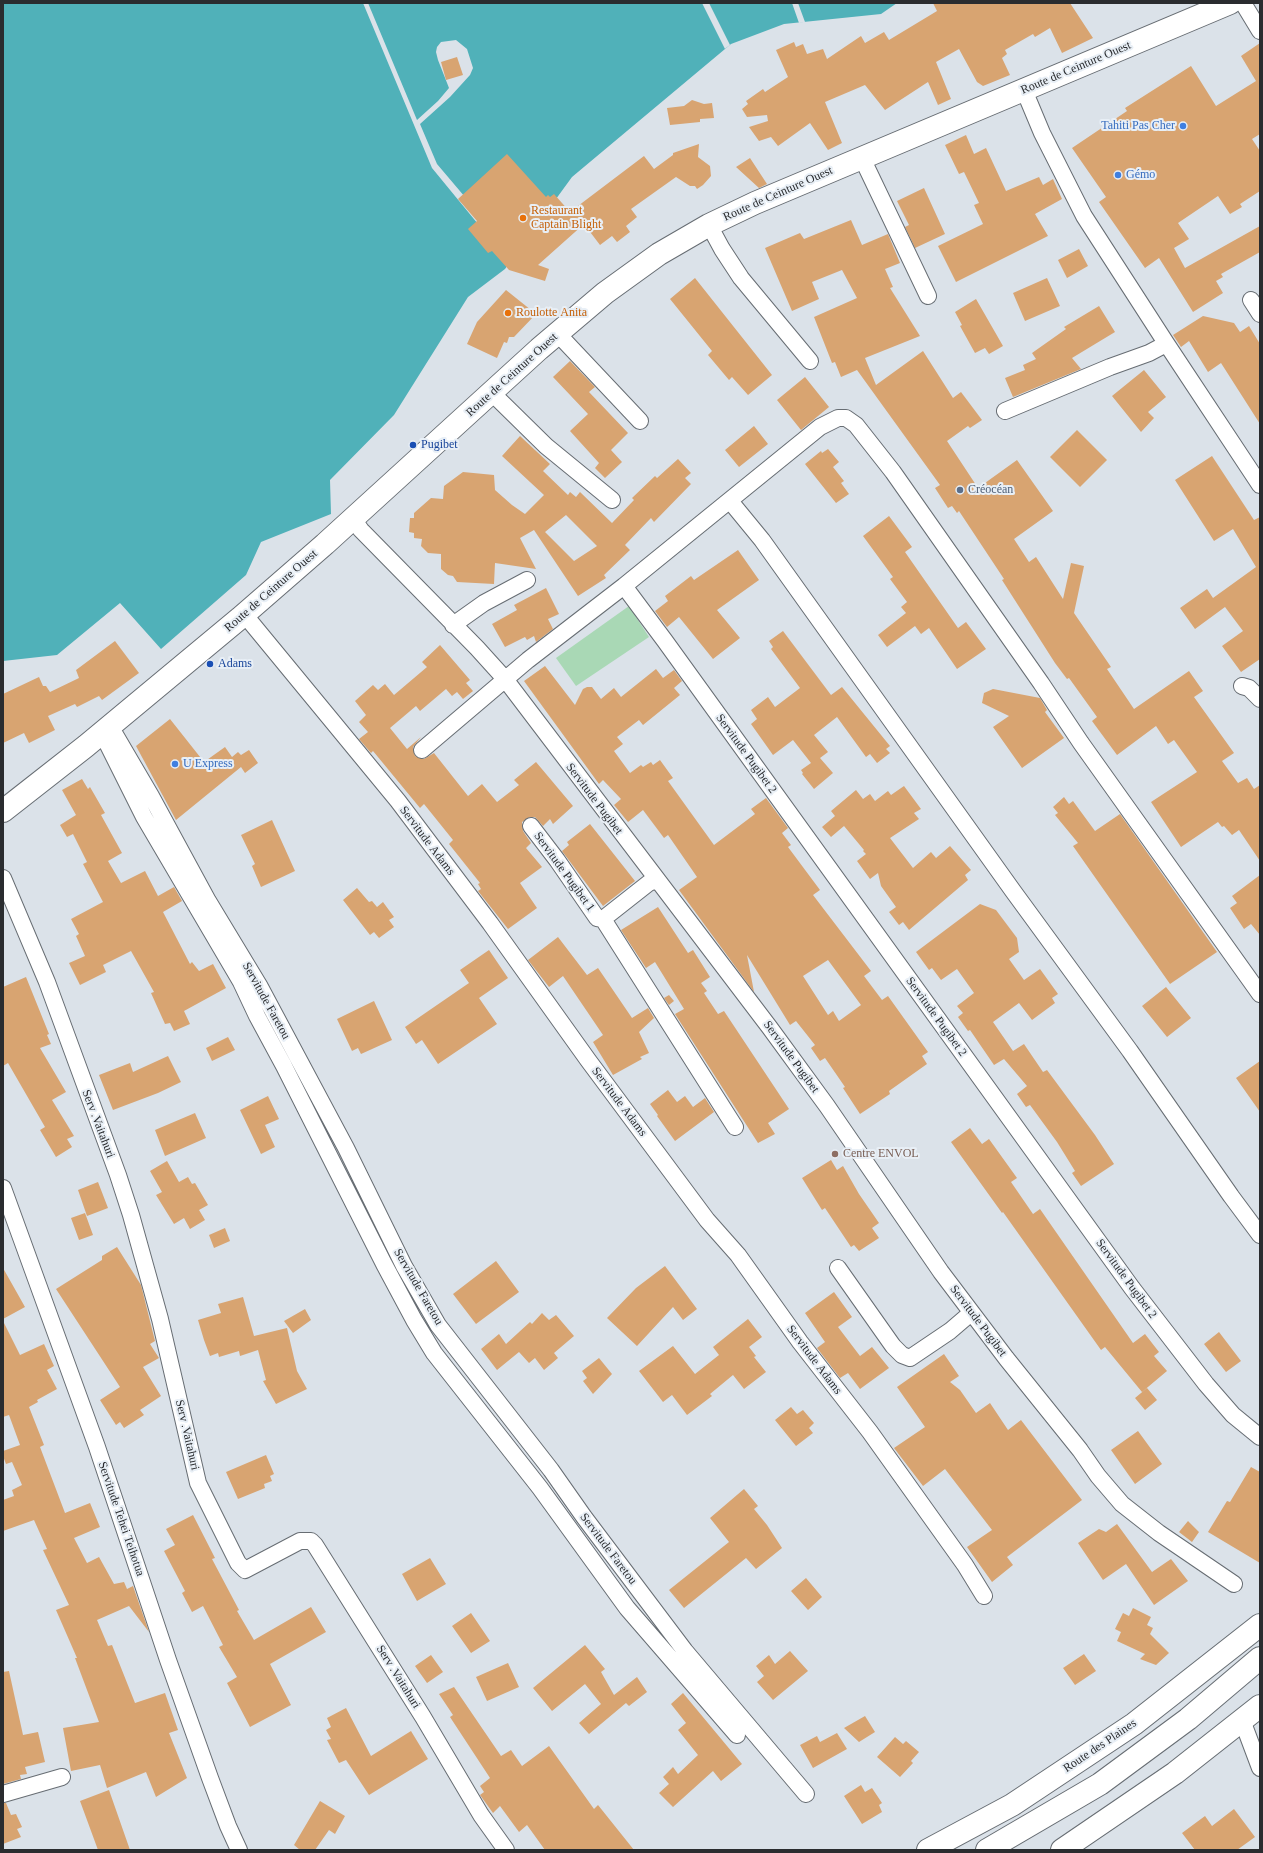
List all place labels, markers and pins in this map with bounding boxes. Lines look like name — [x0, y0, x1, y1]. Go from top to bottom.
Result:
place label: Tahiti Pas Cher — [1101, 119, 1175, 133]
marker: Tahiti Pas Cher — [1178, 121, 1188, 131]
place label: Gémo — [1126, 168, 1155, 182]
marker: Gémo — [1113, 170, 1123, 180]
place label: Restaurant Captain Blight — [531, 204, 601, 232]
marker: Restaurant Captain Blight — [518, 213, 528, 223]
place label: Roulotte Anita — [516, 306, 587, 320]
marker: Roulotte Anita — [503, 308, 513, 318]
place label: Pugibet — [421, 438, 458, 452]
marker: Pugibet — [408, 440, 418, 450]
place label: Créocéan — [968, 483, 1013, 497]
marker: Créocéan — [955, 485, 965, 495]
place label: Adams — [218, 657, 252, 671]
marker: Adams — [205, 659, 215, 669]
place label: U Express — [183, 757, 233, 771]
marker: U Express — [170, 759, 180, 769]
place label: Centre ENVOL — [843, 1147, 919, 1161]
marker: Centre ENVOL — [830, 1149, 840, 1159]

